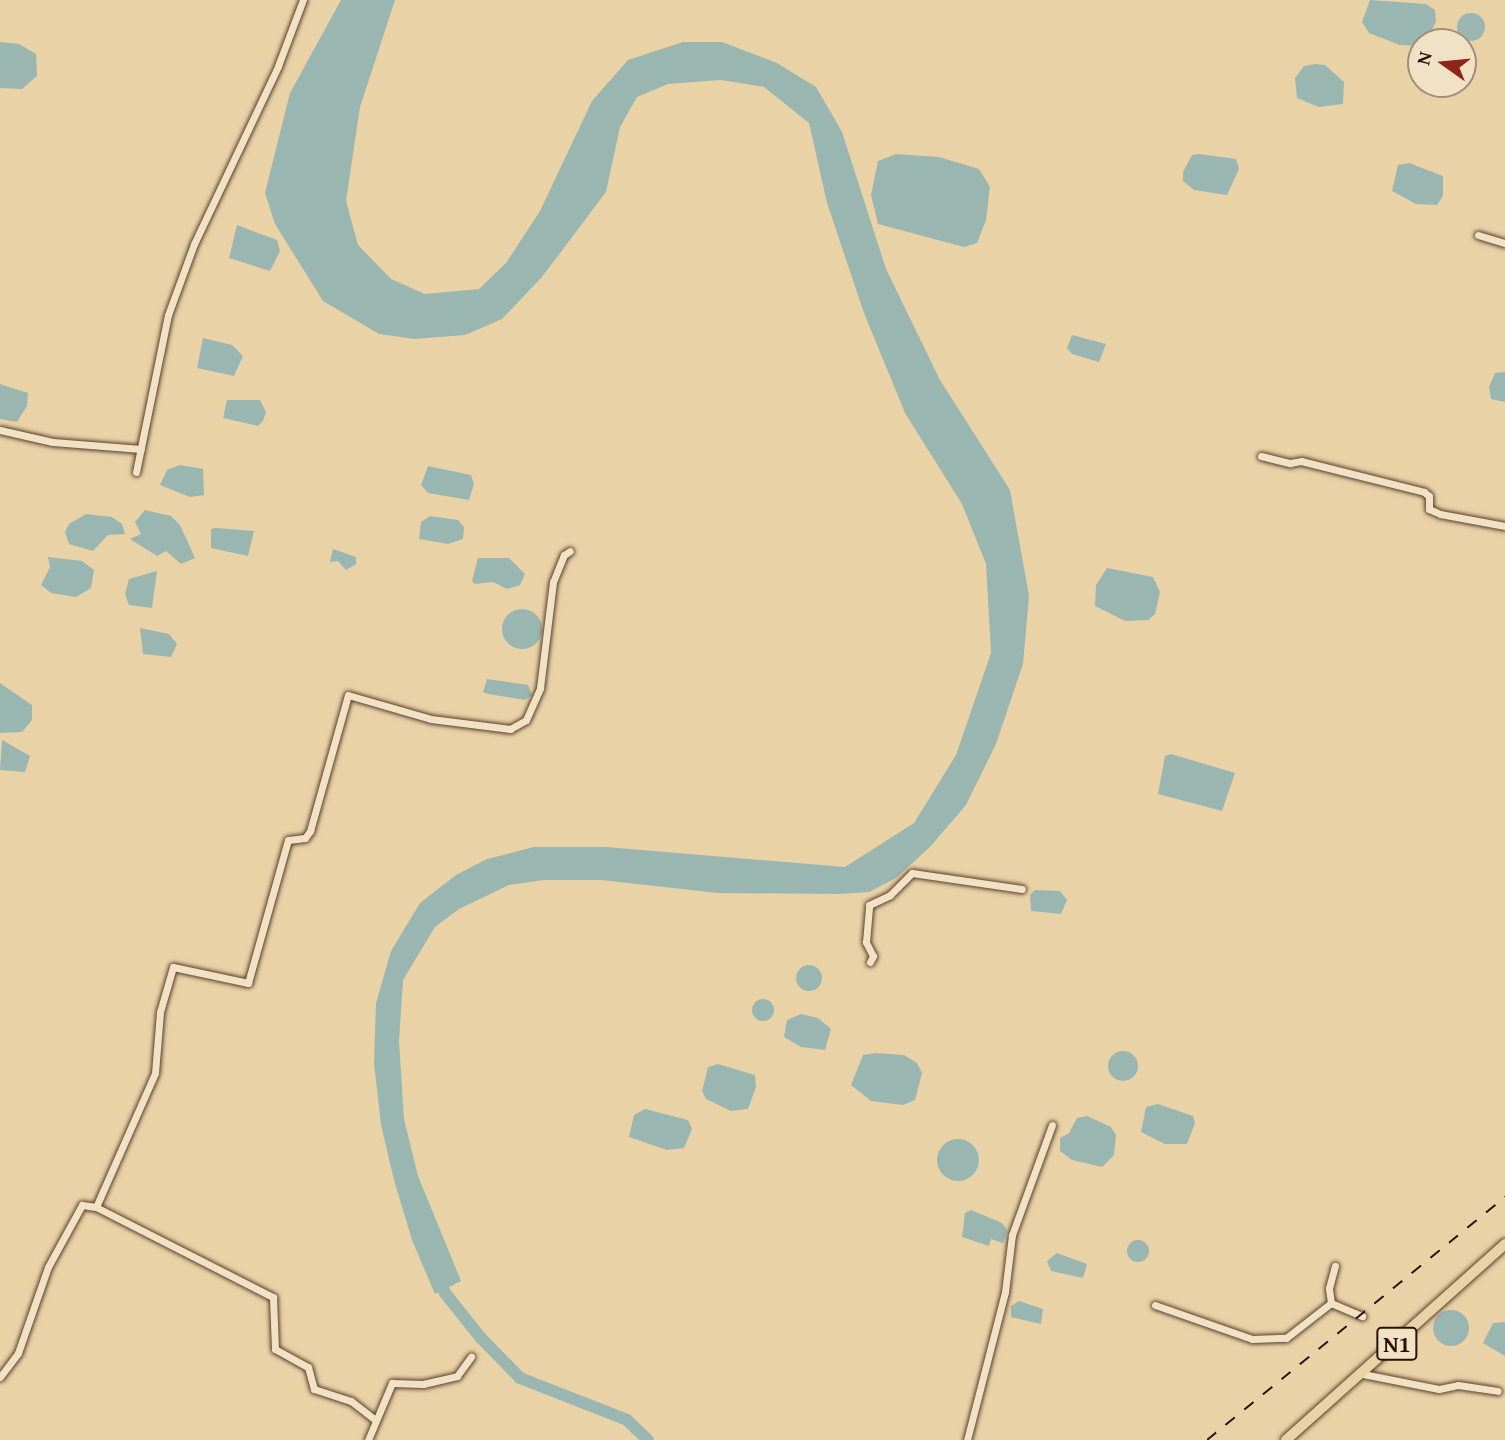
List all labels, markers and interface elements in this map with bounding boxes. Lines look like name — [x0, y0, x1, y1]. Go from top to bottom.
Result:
north arrow — [1407, 28, 1477, 98]
text: N — [1408, 48, 1439, 68]
road number: N1 — [1376, 1324, 1418, 1364]

